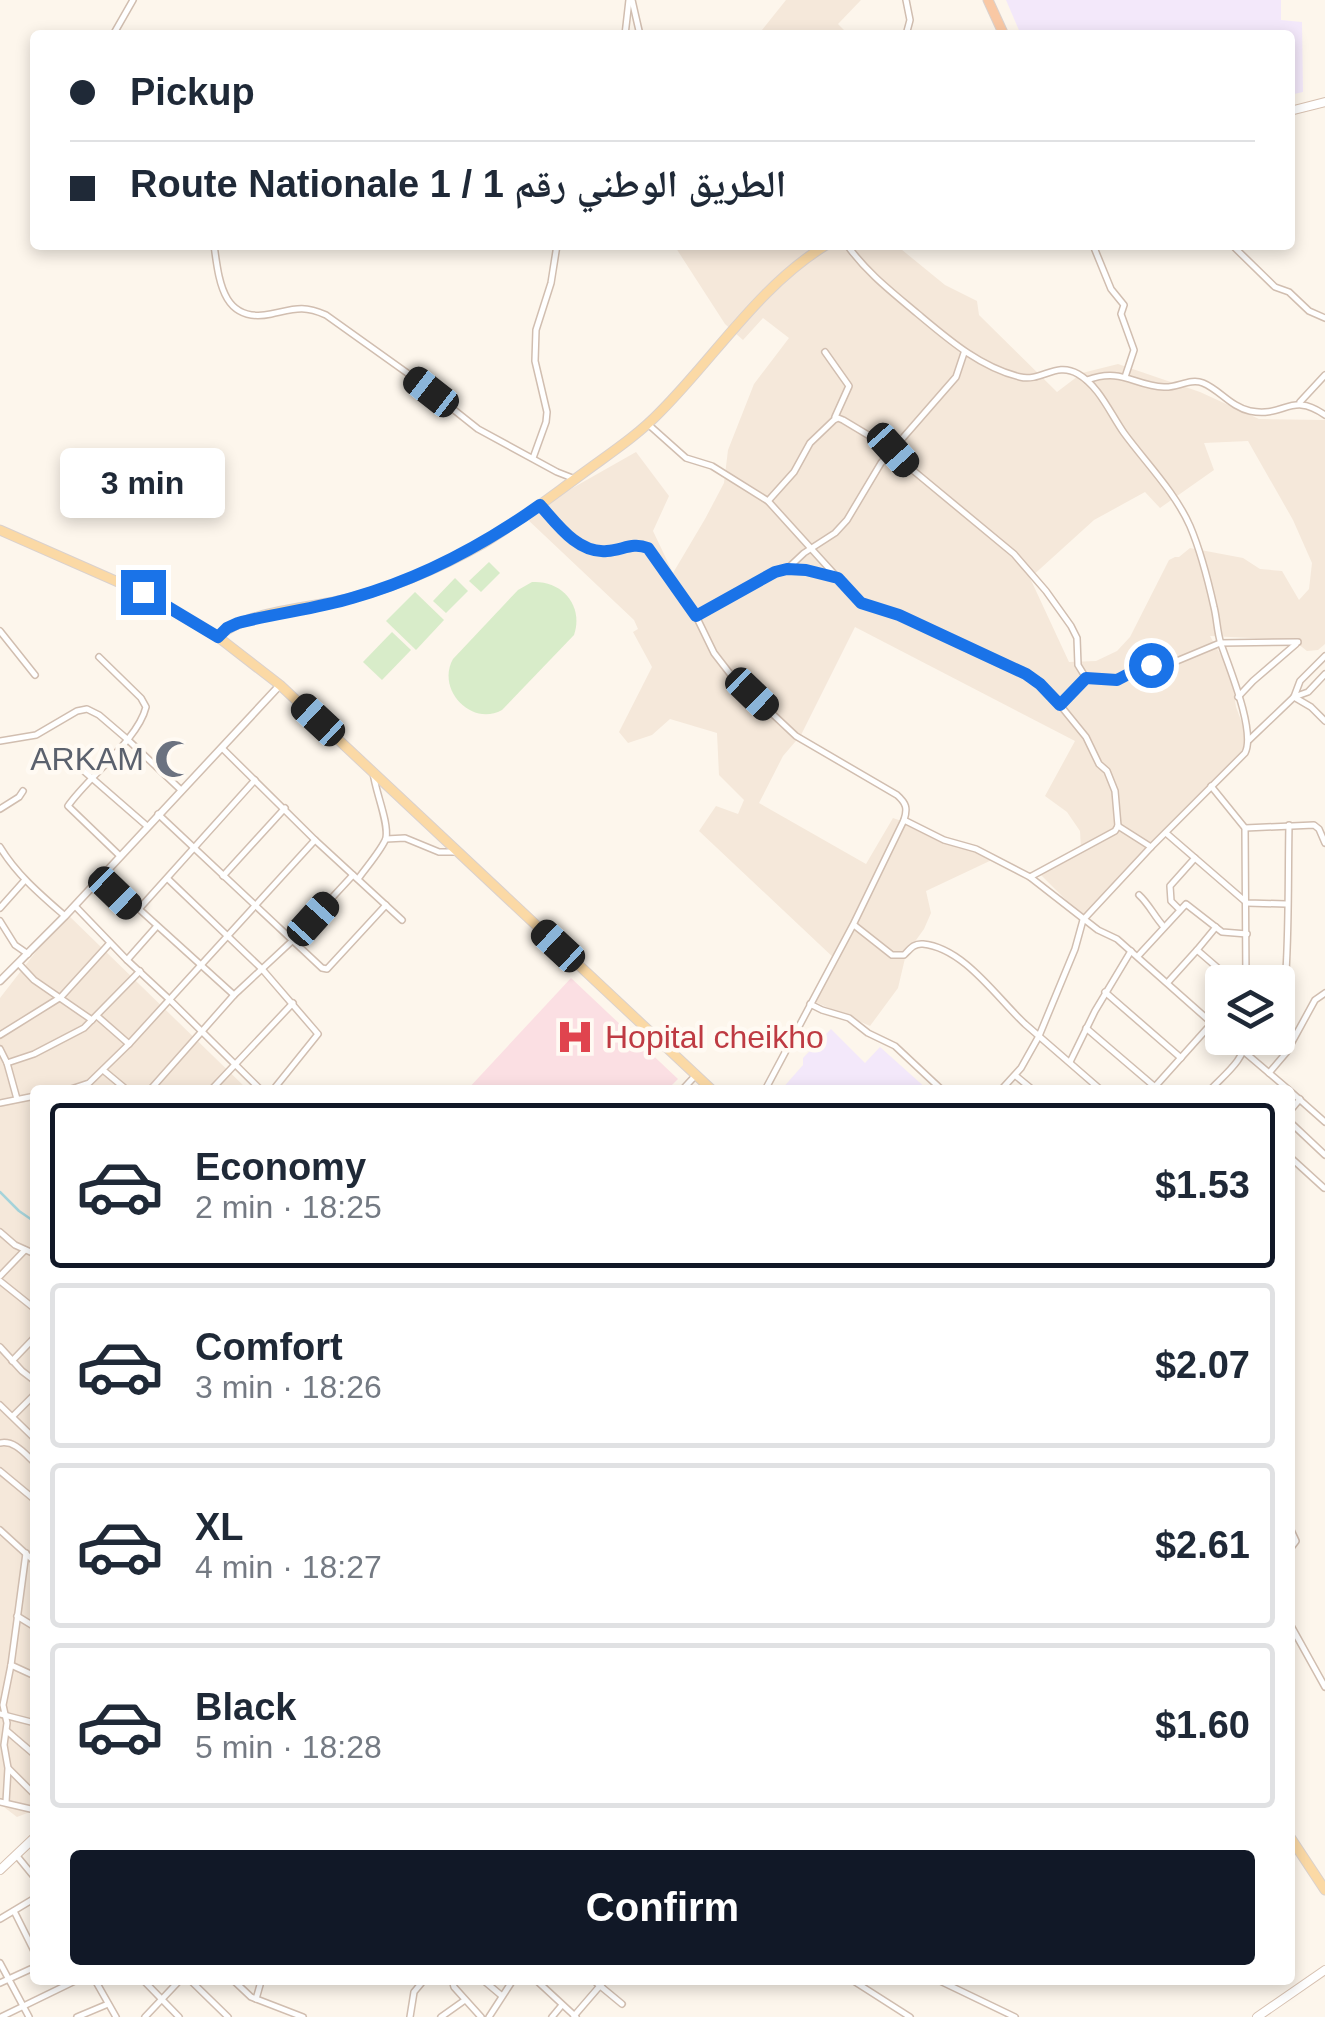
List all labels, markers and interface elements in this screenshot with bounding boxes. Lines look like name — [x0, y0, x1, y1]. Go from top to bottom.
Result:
text: Pickup — [130, 71, 255, 113]
text: Route Nationale 1 / الطريق الوطني رقم 1 — [130, 163, 786, 205]
car — [398, 362, 464, 422]
car — [862, 418, 924, 482]
callout: 3 min — [61, 447, 226, 517]
text: 3 min — [101, 465, 184, 501]
route end — [121, 570, 166, 615]
route start — [1129, 643, 1174, 688]
car — [720, 662, 784, 726]
car — [286, 689, 350, 751]
mosque icon: ARKAM — [153, 738, 195, 780]
place label: ARKAM — [30, 741, 144, 777]
car — [83, 861, 147, 925]
car — [282, 887, 344, 951]
car — [526, 915, 590, 977]
map controls — [1205, 965, 1295, 1055]
button: layers — [1205, 965, 1295, 1055]
hospital icon: Hopital cheikho — [554, 1016, 596, 1058]
place label: Hopital cheikho — [605, 1019, 824, 1055]
icon: car — [75, 1141, 165, 1231]
text: Economy — [195, 1146, 366, 1188]
text: $1.53 — [1155, 1164, 1250, 1206]
text: 2 min · 18:25 — [195, 1189, 382, 1225]
icon: car — [75, 1321, 165, 1411]
text: Comfort — [195, 1326, 343, 1368]
text: $2.07 — [1155, 1344, 1250, 1386]
text: 3 min · 18:26 — [195, 1369, 382, 1405]
icon: car — [75, 1501, 165, 1591]
text: XL — [195, 1506, 244, 1548]
text: $2.61 — [1155, 1524, 1250, 1566]
text: 4 min · 18:27 — [195, 1549, 382, 1585]
icon: car — [75, 1681, 165, 1771]
text: Black — [195, 1686, 296, 1728]
text: $1.60 — [1155, 1704, 1250, 1746]
text: 5 min · 18:28 — [195, 1729, 382, 1765]
button: Confirm — [70, 1850, 1255, 1965]

